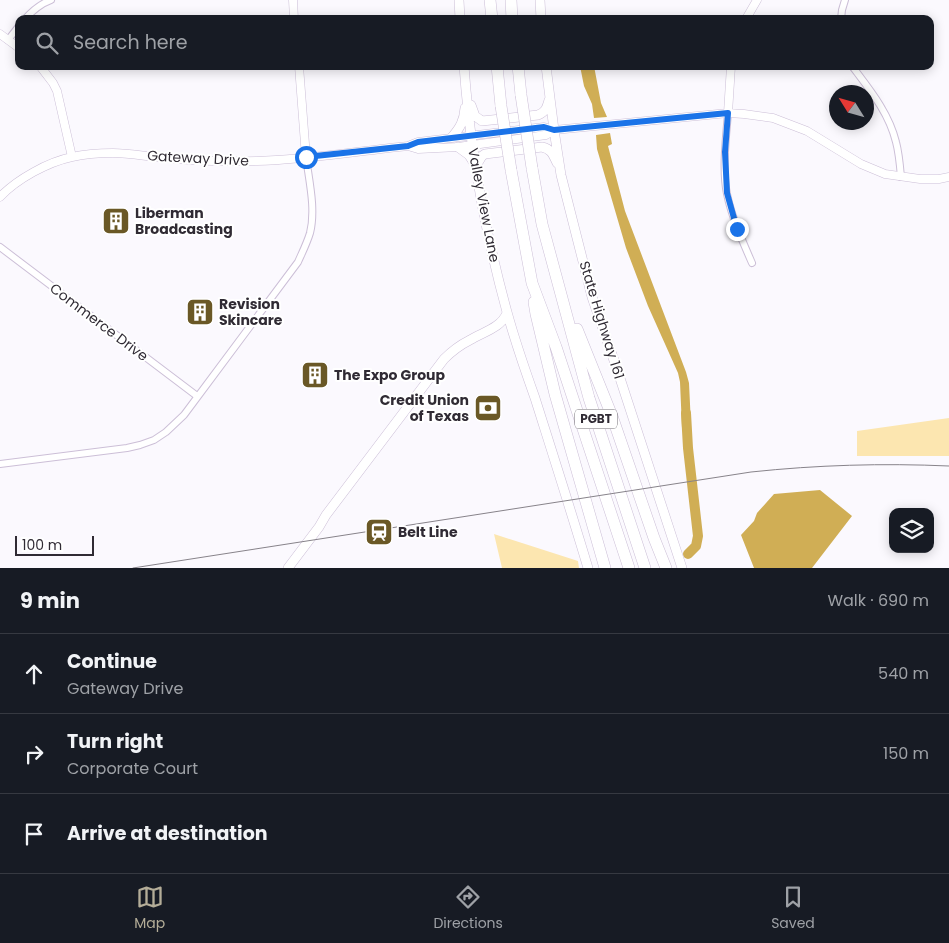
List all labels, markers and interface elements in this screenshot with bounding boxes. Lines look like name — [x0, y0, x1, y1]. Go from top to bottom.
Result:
search box — [15, 15, 934, 70]
icon: search — [33, 29, 61, 57]
text: Search here — [73, 29, 187, 56]
north arrow — [829, 85, 874, 130]
street label: Gateway Drive — [147, 145, 250, 171]
route start — [295, 146, 318, 169]
street label: Valley View Lane — [463, 146, 505, 264]
place label: Liberman Broadcasting — [135, 203, 233, 239]
building icon: Liberman Broadcasting — [101, 206, 131, 236]
route end — [726, 218, 749, 241]
street label: State Highway 161 — [575, 259, 629, 381]
street label: Commerce Drive — [46, 278, 153, 366]
place label: Revision Skincare — [219, 294, 283, 330]
building icon: Revision Skincare — [185, 297, 215, 327]
building icon: The Expo Group — [300, 360, 330, 390]
place label: The Expo Group — [334, 365, 446, 385]
place label: Credit Union of Texas — [380, 390, 469, 426]
bank icon: Credit Union of Texas — [473, 393, 503, 423]
road number: PGBT — [575, 409, 617, 428]
map controls — [889, 508, 934, 553]
button: layers — [889, 508, 934, 553]
station icon: Belt Line — [364, 517, 394, 547]
place label: Belt Line — [398, 522, 458, 542]
scale bar — [15, 533, 94, 556]
text: 100 m — [22, 535, 62, 555]
text: 9 min — [20, 586, 80, 615]
text: Walk · 690 m — [827, 589, 929, 612]
text: Continue — [67, 648, 157, 675]
icon: ahead — [20, 660, 48, 688]
text: 540 m — [878, 662, 929, 685]
text: Gateway Drive — [67, 677, 183, 700]
text: Turn right — [67, 728, 163, 755]
icon: right — [20, 740, 48, 768]
text: 150 m — [883, 742, 929, 765]
text: Corporate Court — [67, 757, 198, 780]
icon: arrive — [20, 820, 48, 848]
text: Arrive at destination — [67, 820, 268, 847]
tab: Map — [134, 883, 165, 934]
tab: Directions — [433, 883, 503, 934]
tab: Saved — [771, 883, 815, 934]

